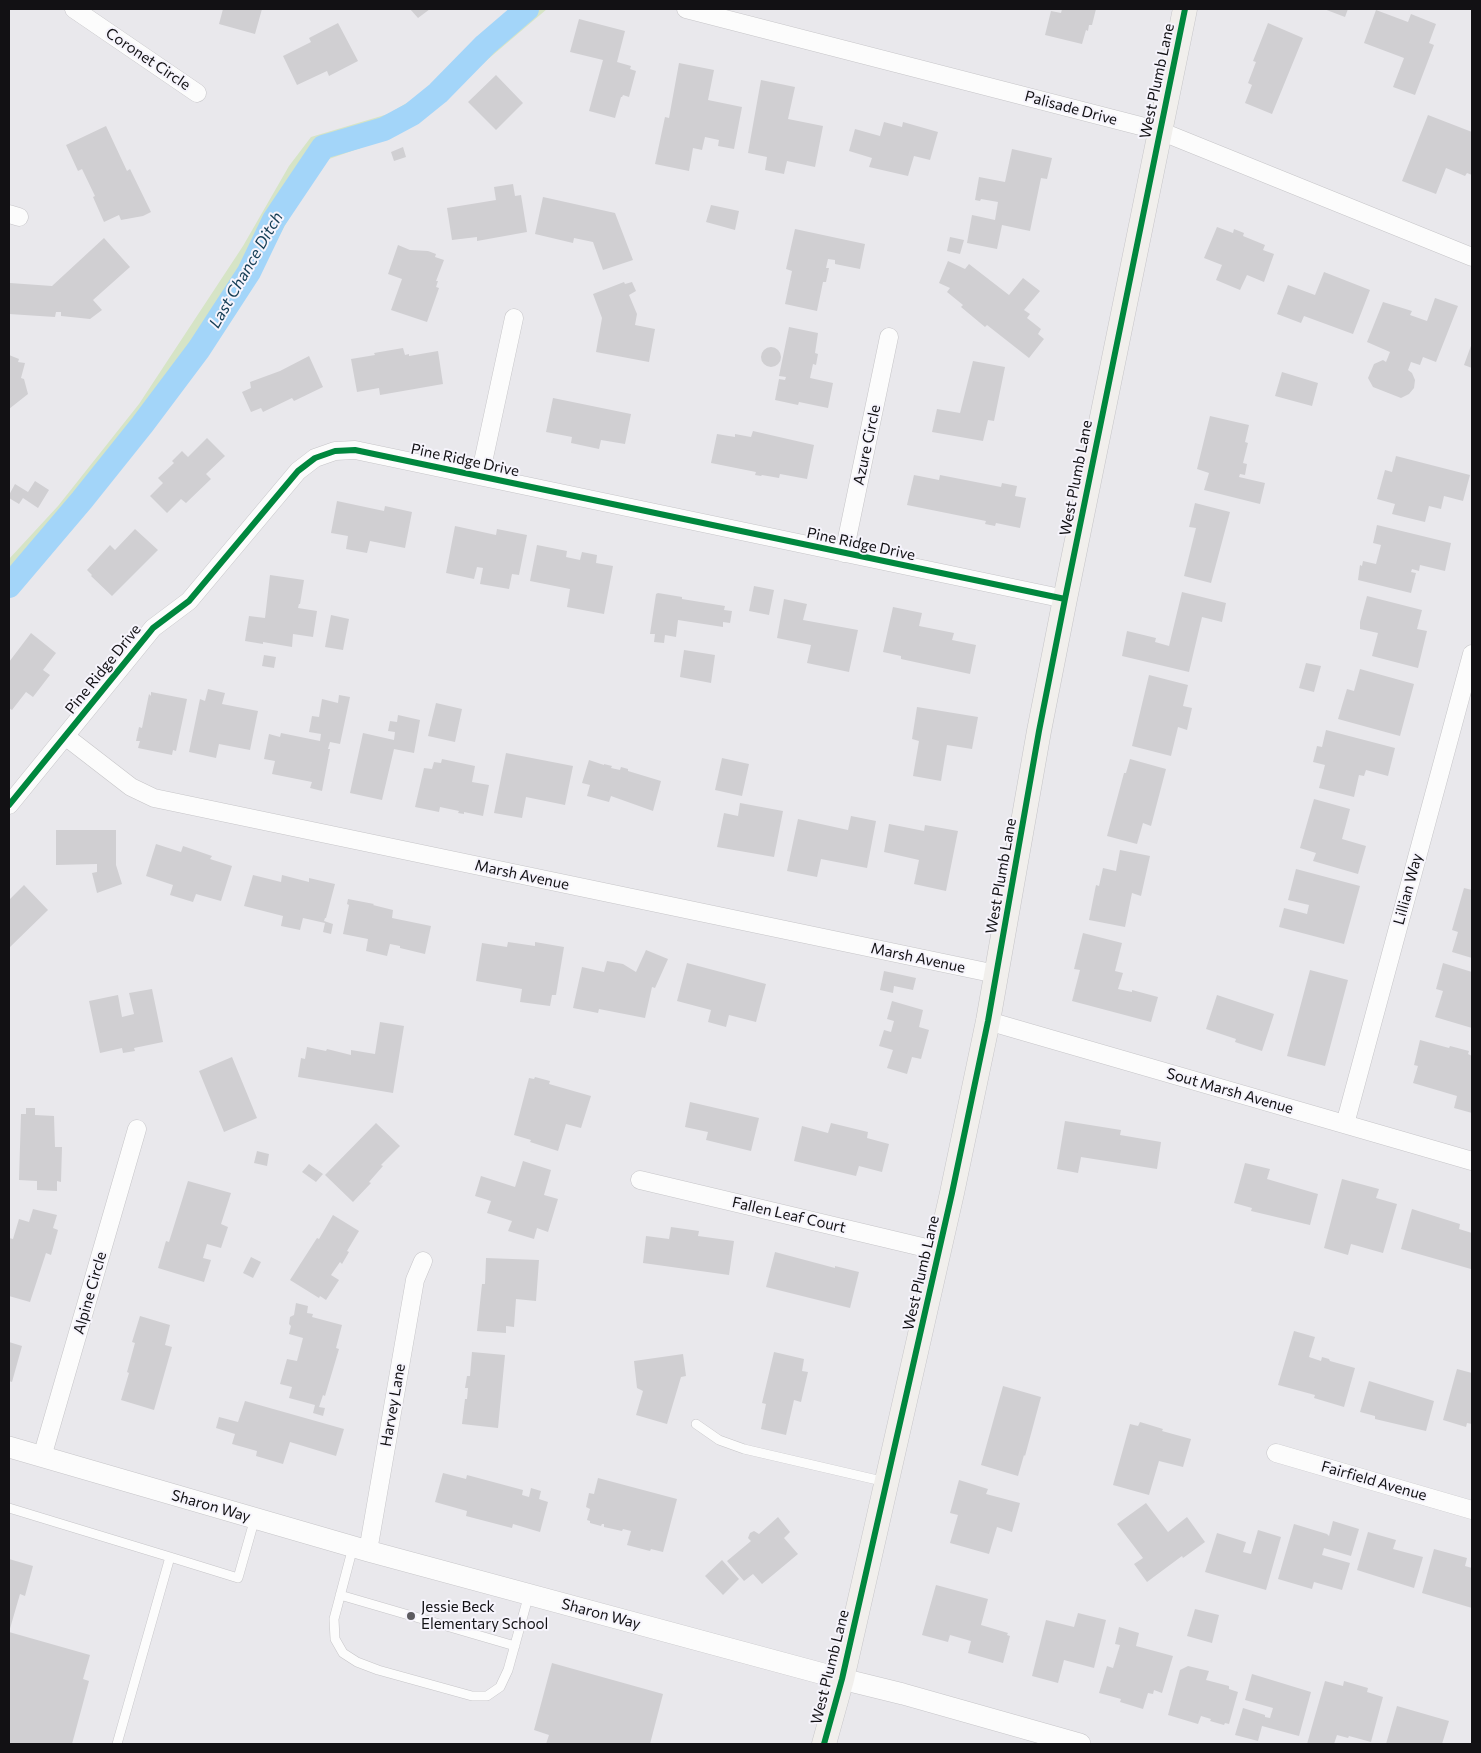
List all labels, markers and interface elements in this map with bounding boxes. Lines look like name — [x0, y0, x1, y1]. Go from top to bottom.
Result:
street label: West Plumb Lane — [1136, 22, 1178, 140]
street label: Coronet Circle — [102, 24, 194, 94]
street label: Palisade Drive — [1023, 87, 1119, 129]
water label: Last Chance Ditch — [205, 209, 287, 331]
street label: Azure Circle — [850, 403, 884, 487]
street label: West Plumb Lane — [1056, 419, 1096, 537]
street label: Pine Ridge Drive — [409, 440, 521, 480]
street label: Pine Ridge Drive — [805, 524, 917, 564]
street label: Pine Ridge Drive — [61, 621, 145, 717]
street label: West Plumb Lane — [982, 817, 1020, 935]
street label: Lillian Way — [1390, 851, 1426, 927]
street label: Marsh Avenue — [473, 856, 571, 894]
street label: Marsh Avenue — [869, 939, 967, 977]
street label: Sout Marsh Avenue — [1164, 1064, 1296, 1118]
street label: Fallen Leaf Court — [730, 1193, 848, 1237]
street label: West Plumb Lane — [899, 1214, 943, 1332]
street label: Alpine Circle — [70, 1250, 110, 1336]
street label: Harvey Lane — [377, 1362, 409, 1448]
street label: Fairfield Avenue — [1319, 1457, 1429, 1505]
street label: Sharon Way — [169, 1486, 253, 1526]
street label: Sharon Way — [559, 1595, 643, 1633]
place label: Jessie Beck Elementary School — [421, 1598, 548, 1633]
street label: West Plumb Lane — [807, 1608, 853, 1726]
marker: Jessie Beck Elementary School — [405, 1610, 417, 1622]

